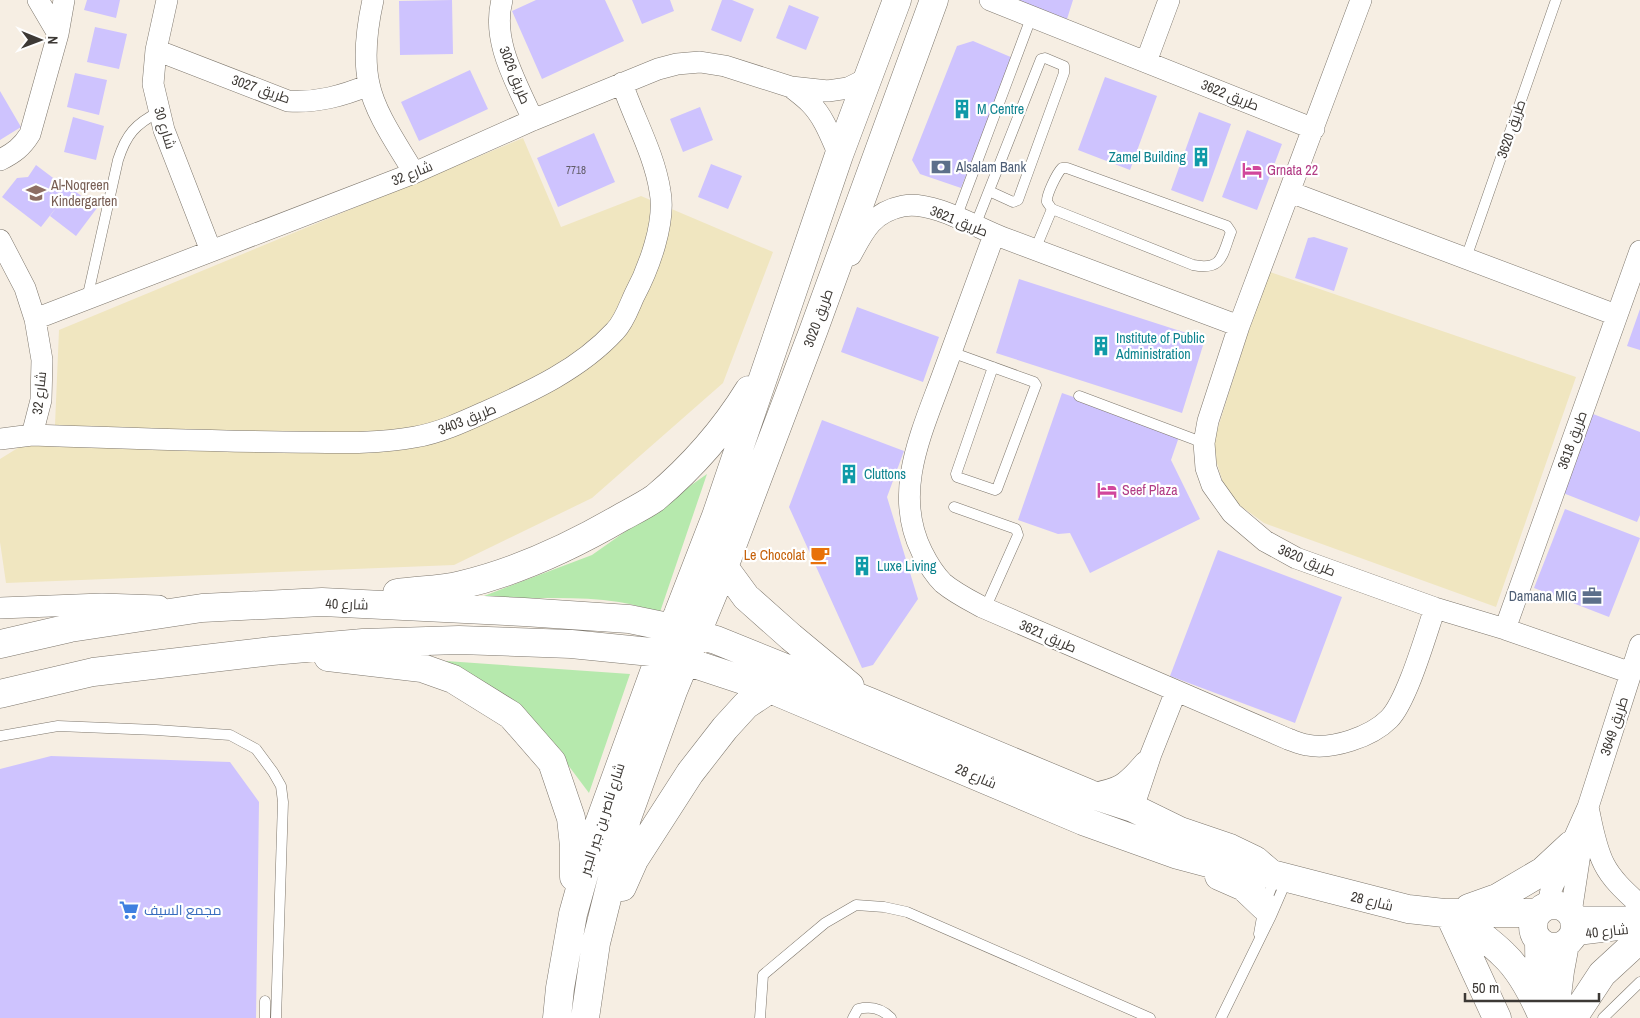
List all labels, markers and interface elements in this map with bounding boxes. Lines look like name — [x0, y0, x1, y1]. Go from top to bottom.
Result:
north arrow — [15, 15, 65, 65]
text: N — [44, 36, 62, 45]
street label: طريق 3026 — [495, 43, 535, 107]
street label: طريق 3027 — [229, 71, 293, 107]
street label: طريق 3622 — [1198, 75, 1262, 115]
street label: طريق 3620 — [1493, 97, 1529, 161]
building icon: M Centre — [951, 98, 973, 120]
place label: M Centre — [977, 100, 1024, 118]
street label: شارع 30 — [150, 105, 180, 151]
building icon: Zamel Building — [1190, 146, 1212, 168]
place label: Zamel Building — [1109, 148, 1187, 166]
bank icon: Alsalam Bank — [930, 156, 952, 178]
street label: شارع 32 — [389, 157, 435, 189]
place label: Alsalam Bank — [955, 158, 1026, 176]
hotel icon: Grnata 22 — [1241, 159, 1263, 181]
place label: Grnata 22 — [1267, 161, 1318, 179]
house number: 7718 — [566, 163, 586, 177]
place label: Al-Noqreen Kindergarten — [50, 176, 117, 210]
school or university icon: Al-Noqreen Kindergarten — [25, 182, 47, 204]
street label: طريق 3621 — [927, 201, 991, 241]
street label: طريق 3020 — [799, 286, 837, 350]
place label: Institute of Public Administration — [1115, 329, 1205, 363]
building icon: Institute of Public Administration — [1090, 335, 1112, 357]
street label: شارع 32 — [28, 371, 50, 415]
street label: طريق 3403 — [435, 399, 499, 439]
street label: طريق 3618 — [1553, 408, 1591, 472]
building icon: Cluttons — [838, 463, 860, 485]
place label: Cluttons — [864, 465, 906, 483]
hotel icon: Seef Plaza — [1096, 479, 1118, 501]
place label: Seef Plaza — [1122, 481, 1178, 499]
street label: طريق 3620 — [1276, 540, 1338, 580]
cafe icon: Le Chocolat — [809, 544, 831, 566]
place label: Le Chocolat — [744, 546, 805, 564]
building icon: Luxe Living — [851, 555, 873, 577]
place label: Luxe Living — [877, 557, 937, 575]
office icon: Damana MIG — [1581, 585, 1603, 607]
place label: Damana MIG — [1509, 587, 1577, 605]
street label: شارع 40 — [325, 594, 369, 614]
street label: طريق 3621 — [1017, 615, 1079, 657]
street label: طريق 3649 — [1596, 694, 1632, 758]
street label: شارع 28 — [953, 759, 999, 793]
street label: شارع ناصر بن جبر الجبر — [575, 761, 629, 878]
street label: شارع 28 — [1349, 887, 1395, 915]
supermarket icon: مجمع السيف — [118, 899, 140, 921]
place label: مجمع السيف — [144, 901, 221, 919]
street label: شارع 40 — [1585, 920, 1629, 942]
scale bar — [1465, 970, 1599, 1002]
text: 50 m — [1472, 977, 1499, 998]

